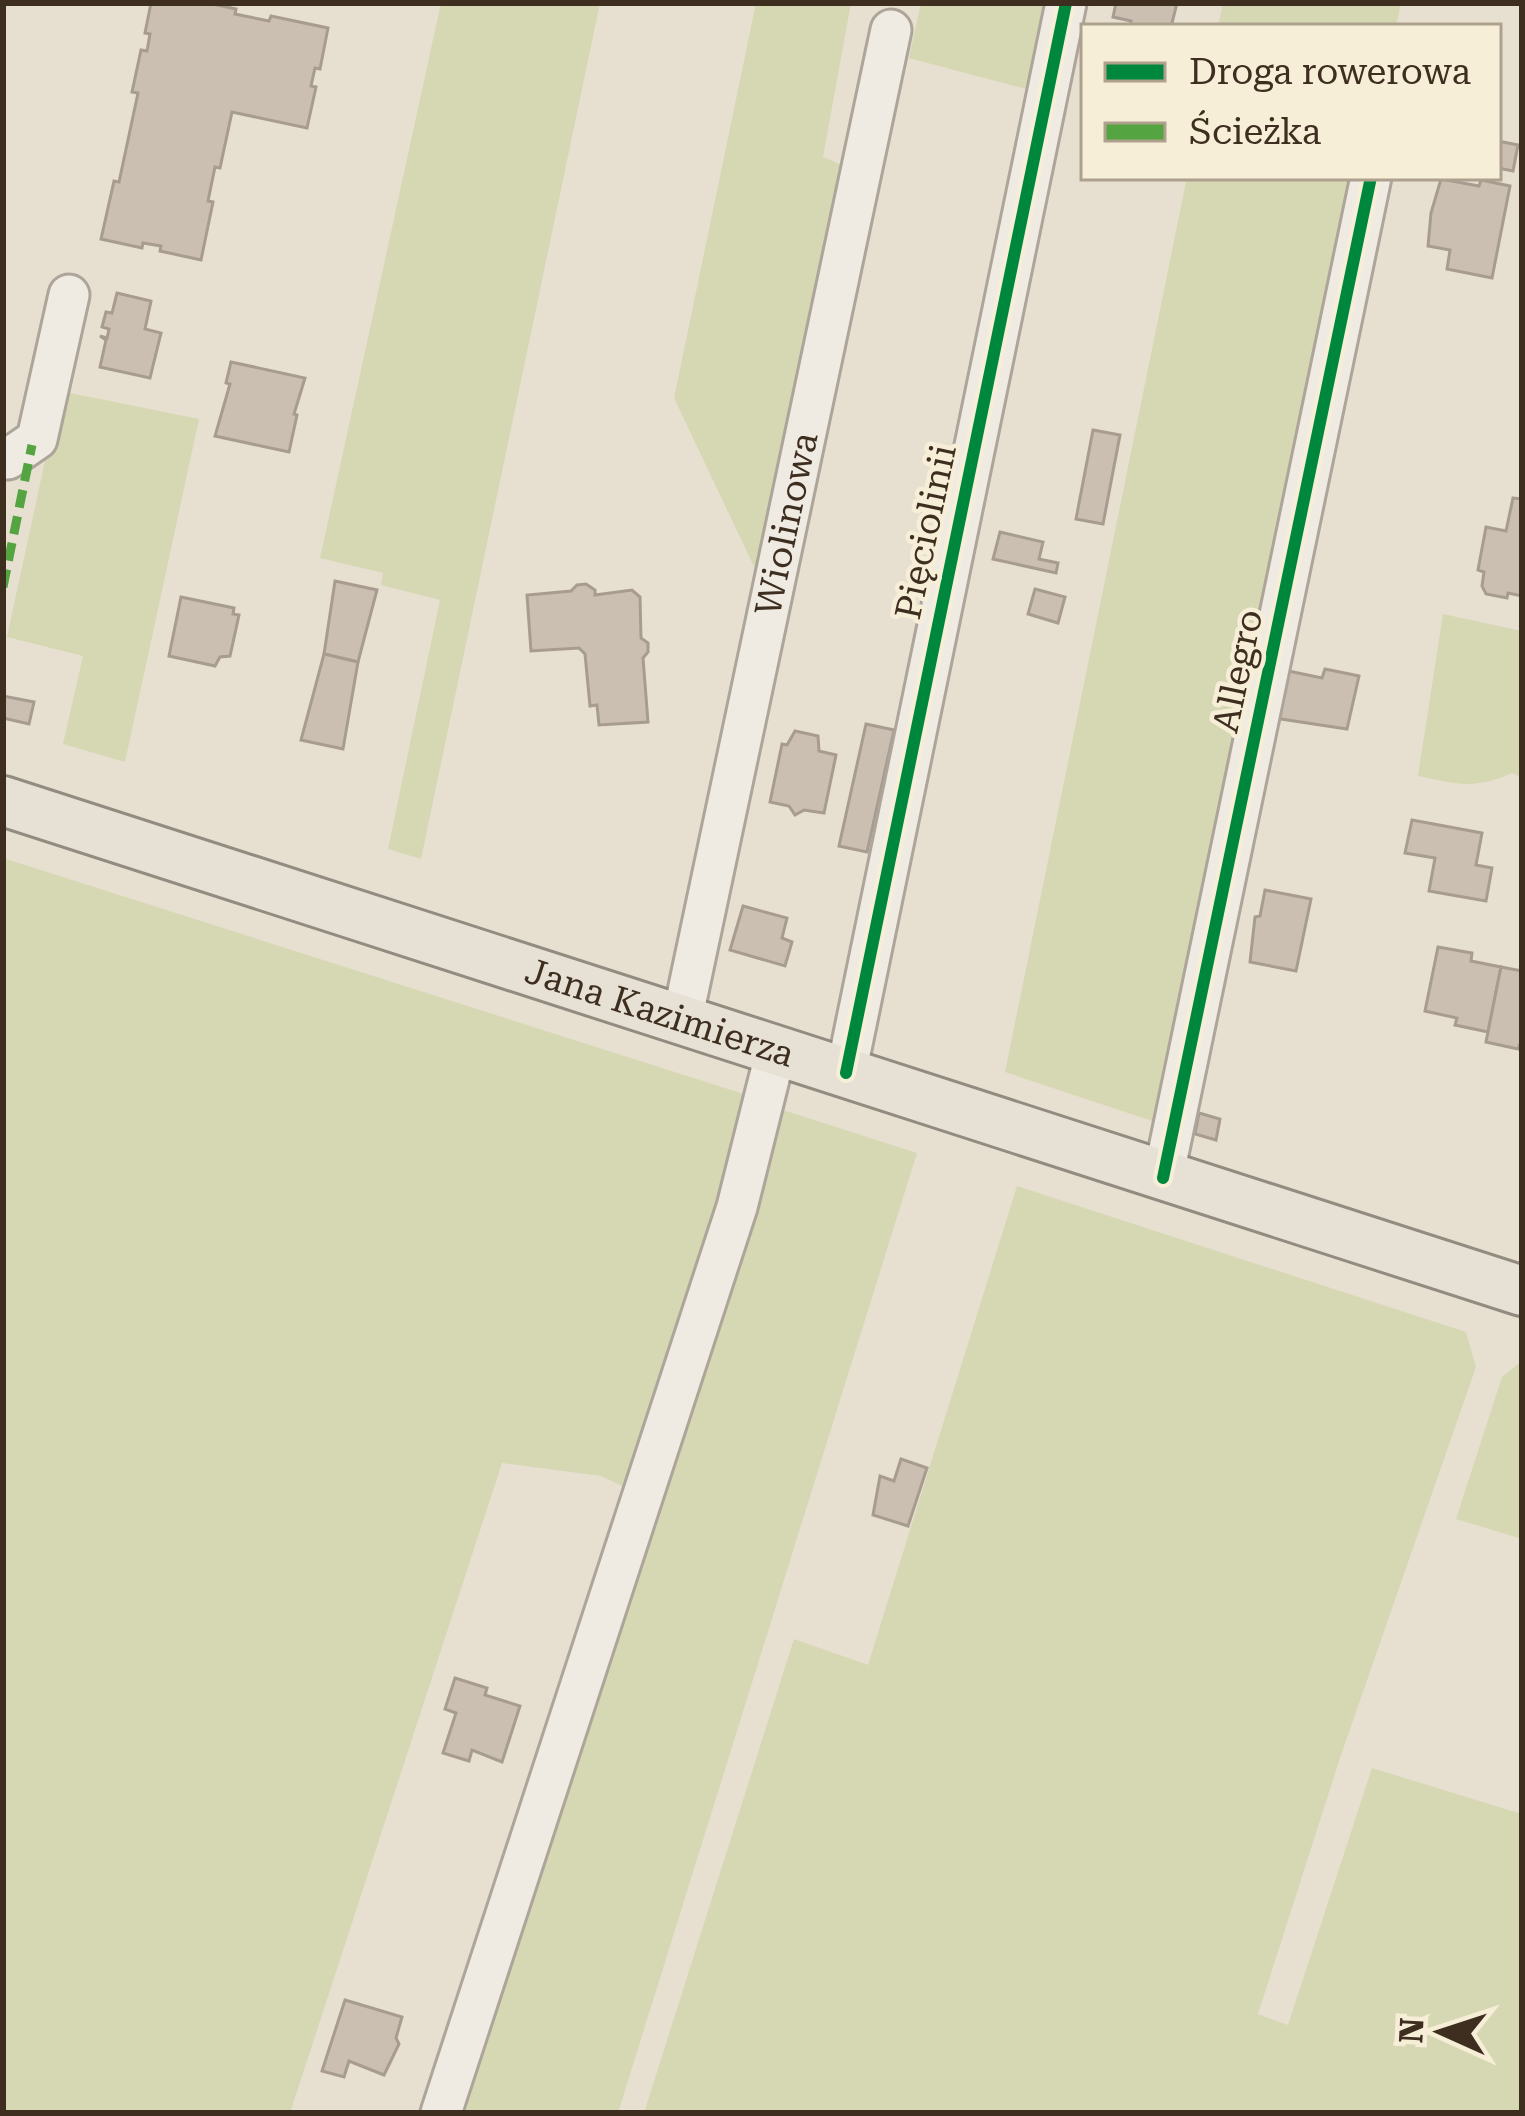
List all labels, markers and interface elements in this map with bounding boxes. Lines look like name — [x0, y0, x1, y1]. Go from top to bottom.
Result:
legend — [1081, 24, 1501, 180]
text: Droga rowerowa — [1189, 51, 1471, 93]
text: Ścieżka — [1189, 110, 1322, 153]
street label: Wiolinowa — [747, 428, 827, 619]
street label: Pięciolinii — [887, 441, 965, 623]
street label: Allegro — [1205, 606, 1271, 736]
street label: Jana Kazimierza — [520, 950, 800, 1076]
north arrow — [1381, 1972, 1501, 2092]
text: N — [1391, 2017, 1432, 2044]

